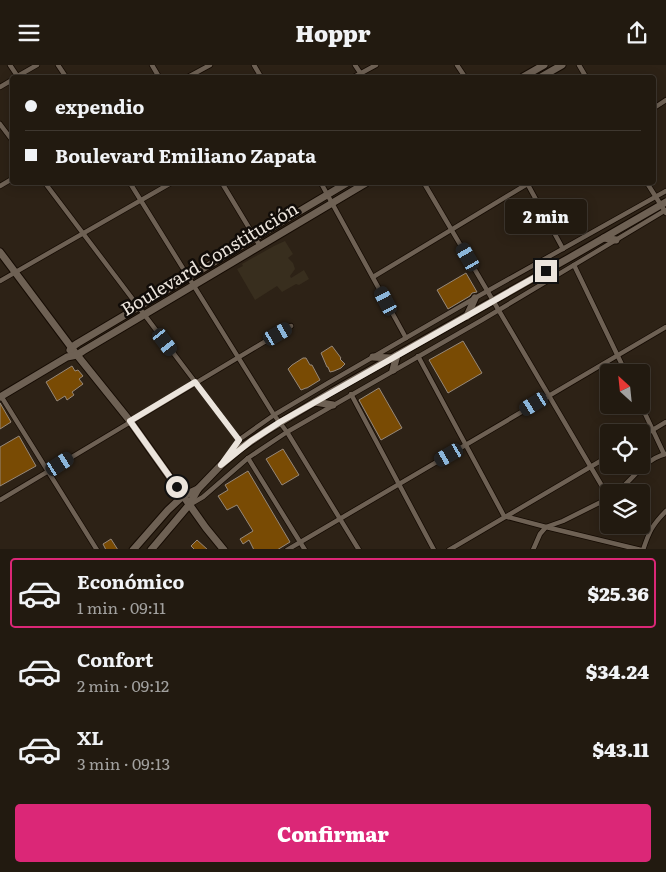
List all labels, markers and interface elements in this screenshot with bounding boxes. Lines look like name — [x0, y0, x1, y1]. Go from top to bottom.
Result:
text: Hoppr — [295, 16, 371, 49]
icon: menu — [15, 19, 43, 47]
icon: share — [623, 19, 651, 47]
text: expendio — [55, 92, 144, 120]
text: Boulevard Emiliano Zapata — [55, 141, 316, 169]
street label: Boulevard Constitución — [115, 194, 303, 322]
callout: 2 min — [505, 199, 587, 233]
text: 2 min — [523, 204, 569, 228]
car — [454, 240, 481, 274]
route end — [535, 260, 557, 282]
car — [372, 284, 399, 318]
car — [261, 320, 294, 348]
car — [149, 326, 180, 358]
north arrow — [600, 364, 650, 414]
map controls — [600, 364, 650, 534]
car — [517, 390, 550, 418]
button: locate — [600, 424, 650, 474]
car — [432, 441, 465, 469]
car — [43, 450, 76, 478]
route start — [166, 476, 188, 498]
button: layers — [600, 484, 650, 534]
text: Económico — [77, 567, 184, 595]
icon: car — [17, 571, 62, 616]
text: $25.36 — [588, 579, 649, 607]
text: 1 min · 09:11 — [77, 595, 166, 619]
text: Confort — [77, 645, 153, 673]
icon: car — [17, 649, 62, 694]
text: $34.24 — [586, 657, 649, 685]
text: 2 min · 09:12 — [77, 673, 169, 697]
text: XL — [77, 723, 104, 751]
icon: car — [17, 727, 62, 772]
text: $43.11 — [592, 735, 649, 763]
text: 3 min · 09:13 — [77, 751, 170, 775]
button: Confirmar — [15, 804, 651, 862]

